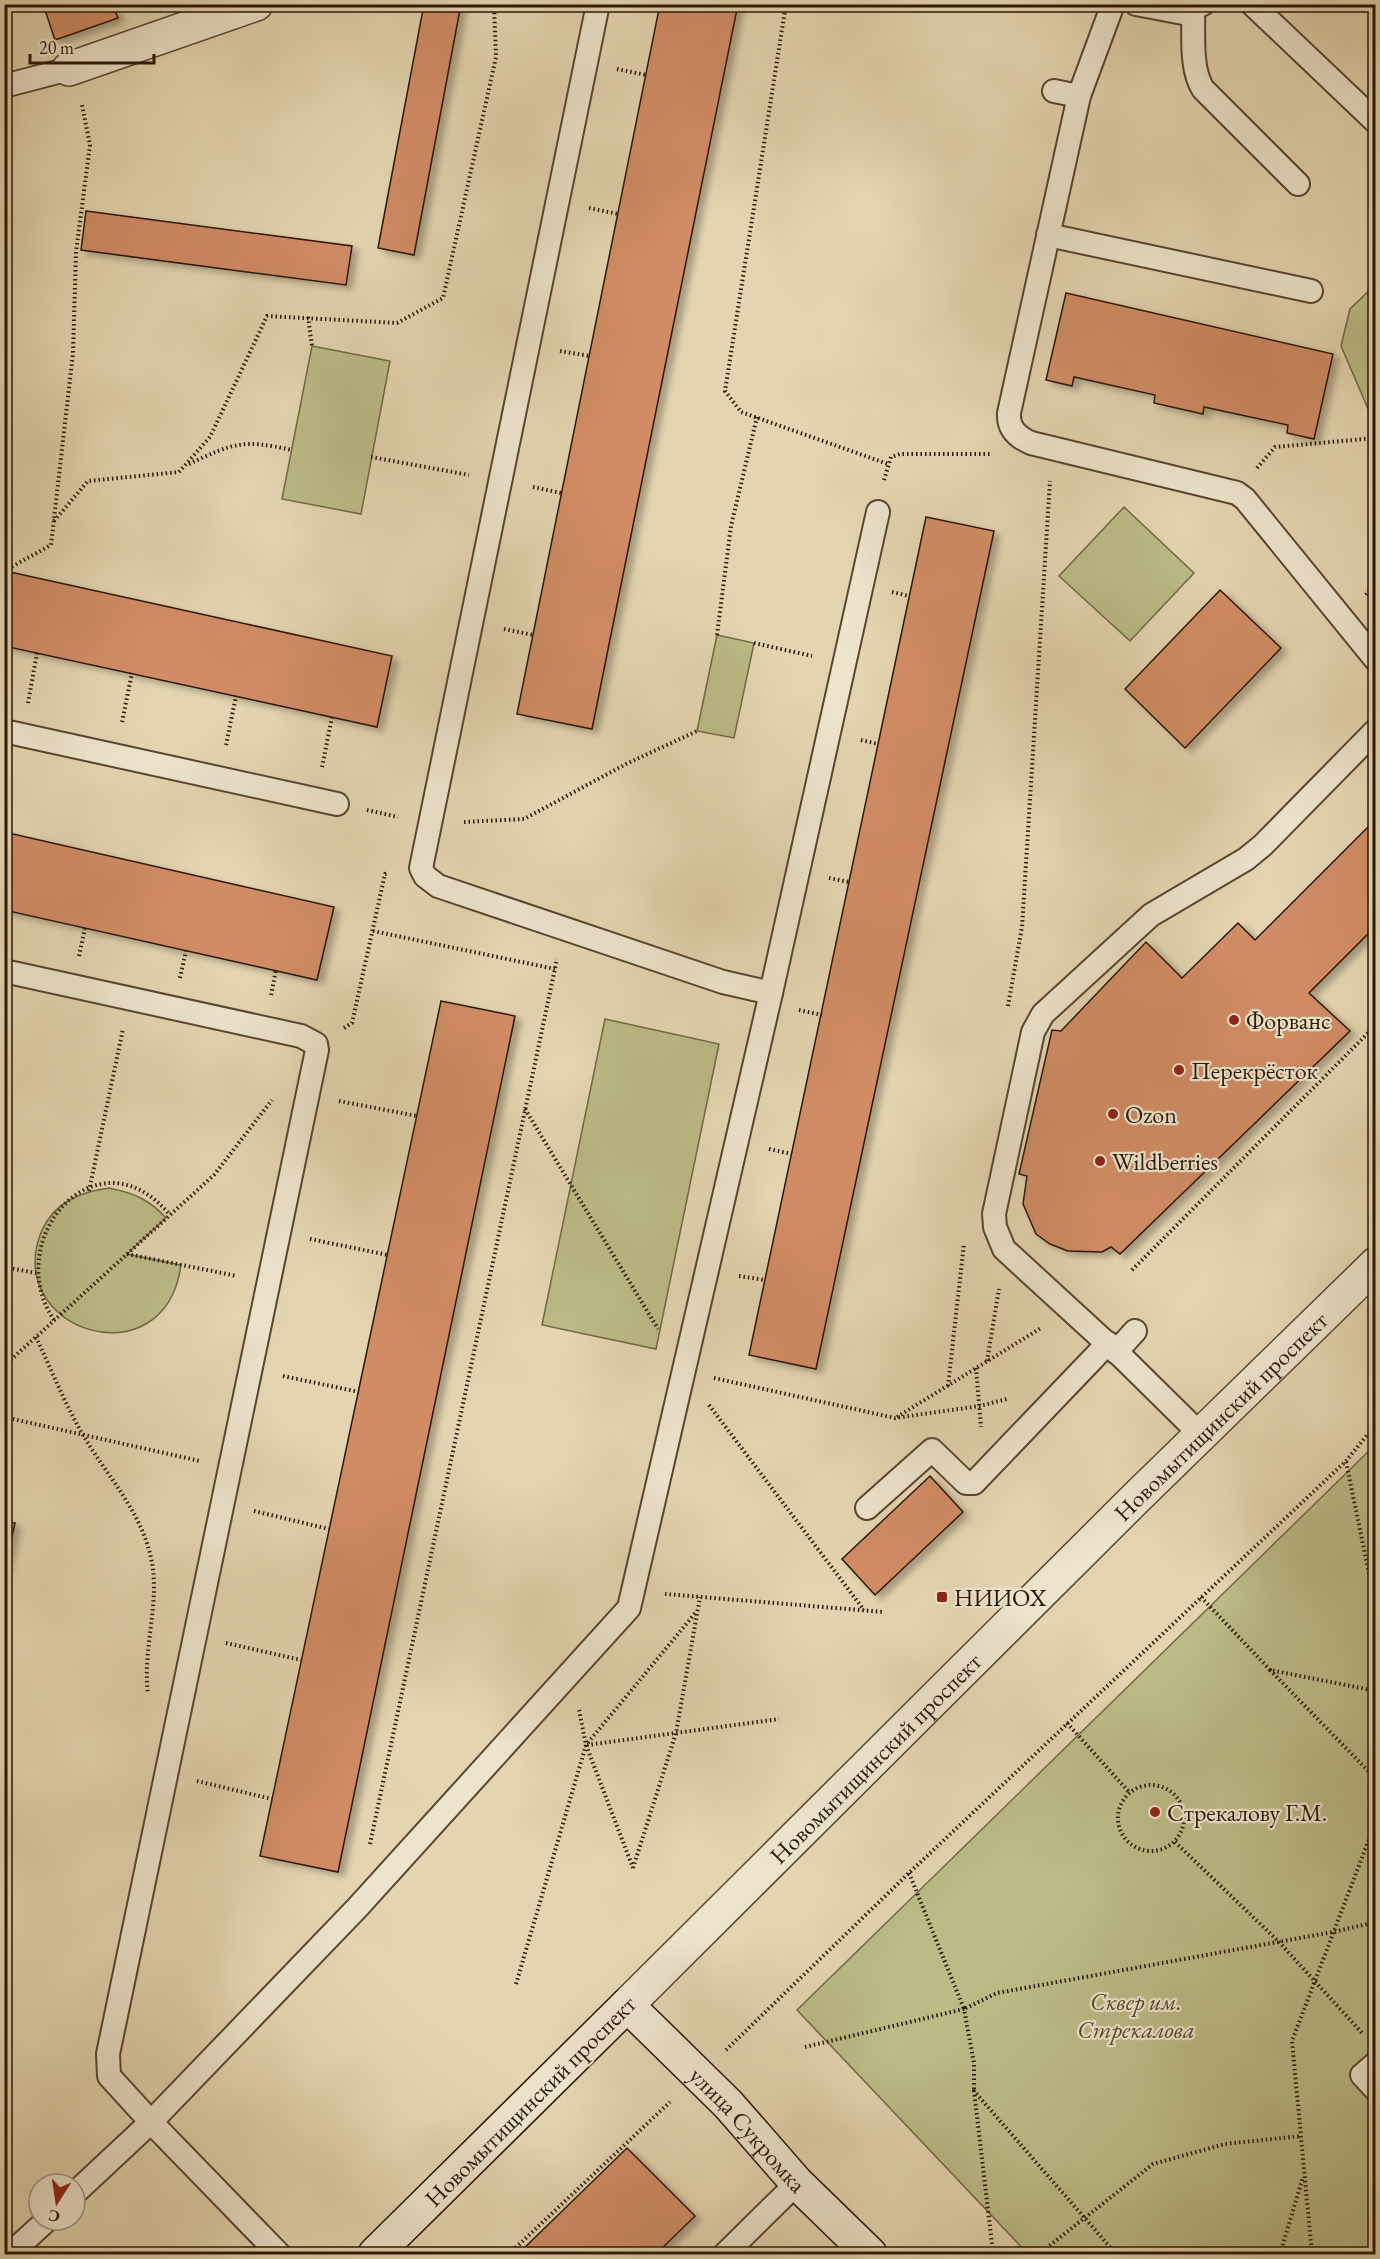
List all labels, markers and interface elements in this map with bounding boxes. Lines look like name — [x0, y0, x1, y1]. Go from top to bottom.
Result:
scale bar — [30, 27, 154, 65]
text: 20 m — [39, 36, 74, 59]
place label: Форванс — [1246, 1005, 1331, 1036]
marker: Форванс — [1227, 1013, 1241, 1027]
place label: Перекрёсток — [1191, 1055, 1319, 1086]
marker: Перекрёсток — [1172, 1063, 1186, 1077]
place label: Ozon — [1125, 1099, 1177, 1130]
marker: Ozon — [1106, 1107, 1120, 1121]
place label: Wildberries — [1112, 1146, 1218, 1177]
marker: Wildberries — [1093, 1154, 1107, 1168]
street label: Новомытищинский проспект — [1107, 1305, 1334, 1527]
place label: НИИОХ — [954, 1582, 1046, 1613]
marker: НИИОХ — [935, 1590, 949, 1604]
street label: Новомытищинский проспект — [762, 1646, 988, 1870]
place label: Стрекалову Г.М. — [1167, 1797, 1327, 1828]
marker: Стрекалову Г.М. — [1148, 1805, 1162, 1819]
park label: Сквер им. Стрекалова — [1077, 1986, 1195, 2045]
street label: Новомытищинский проспект — [418, 1989, 642, 2213]
street label: улица Сукромка — [683, 2060, 813, 2199]
north arrow — [27, 2172, 87, 2232]
text: С — [46, 2205, 62, 2228]

